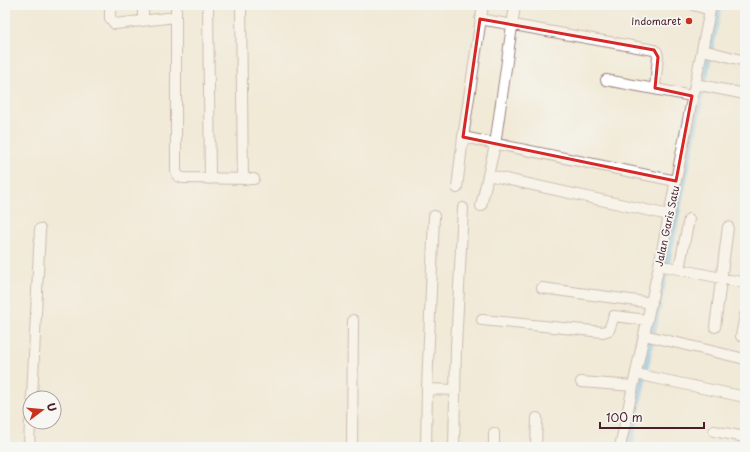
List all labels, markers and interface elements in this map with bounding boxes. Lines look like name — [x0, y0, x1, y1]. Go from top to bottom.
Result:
place label: Indomaret — [631, 13, 681, 28]
marker: Indomaret — [684, 16, 694, 26]
street label: Jalan Garis Satu — [651, 184, 682, 268]
north arrow — [22, 390, 62, 430]
text: U — [43, 401, 61, 413]
scale bar — [600, 404, 704, 430]
text: 100 m — [606, 408, 643, 426]

